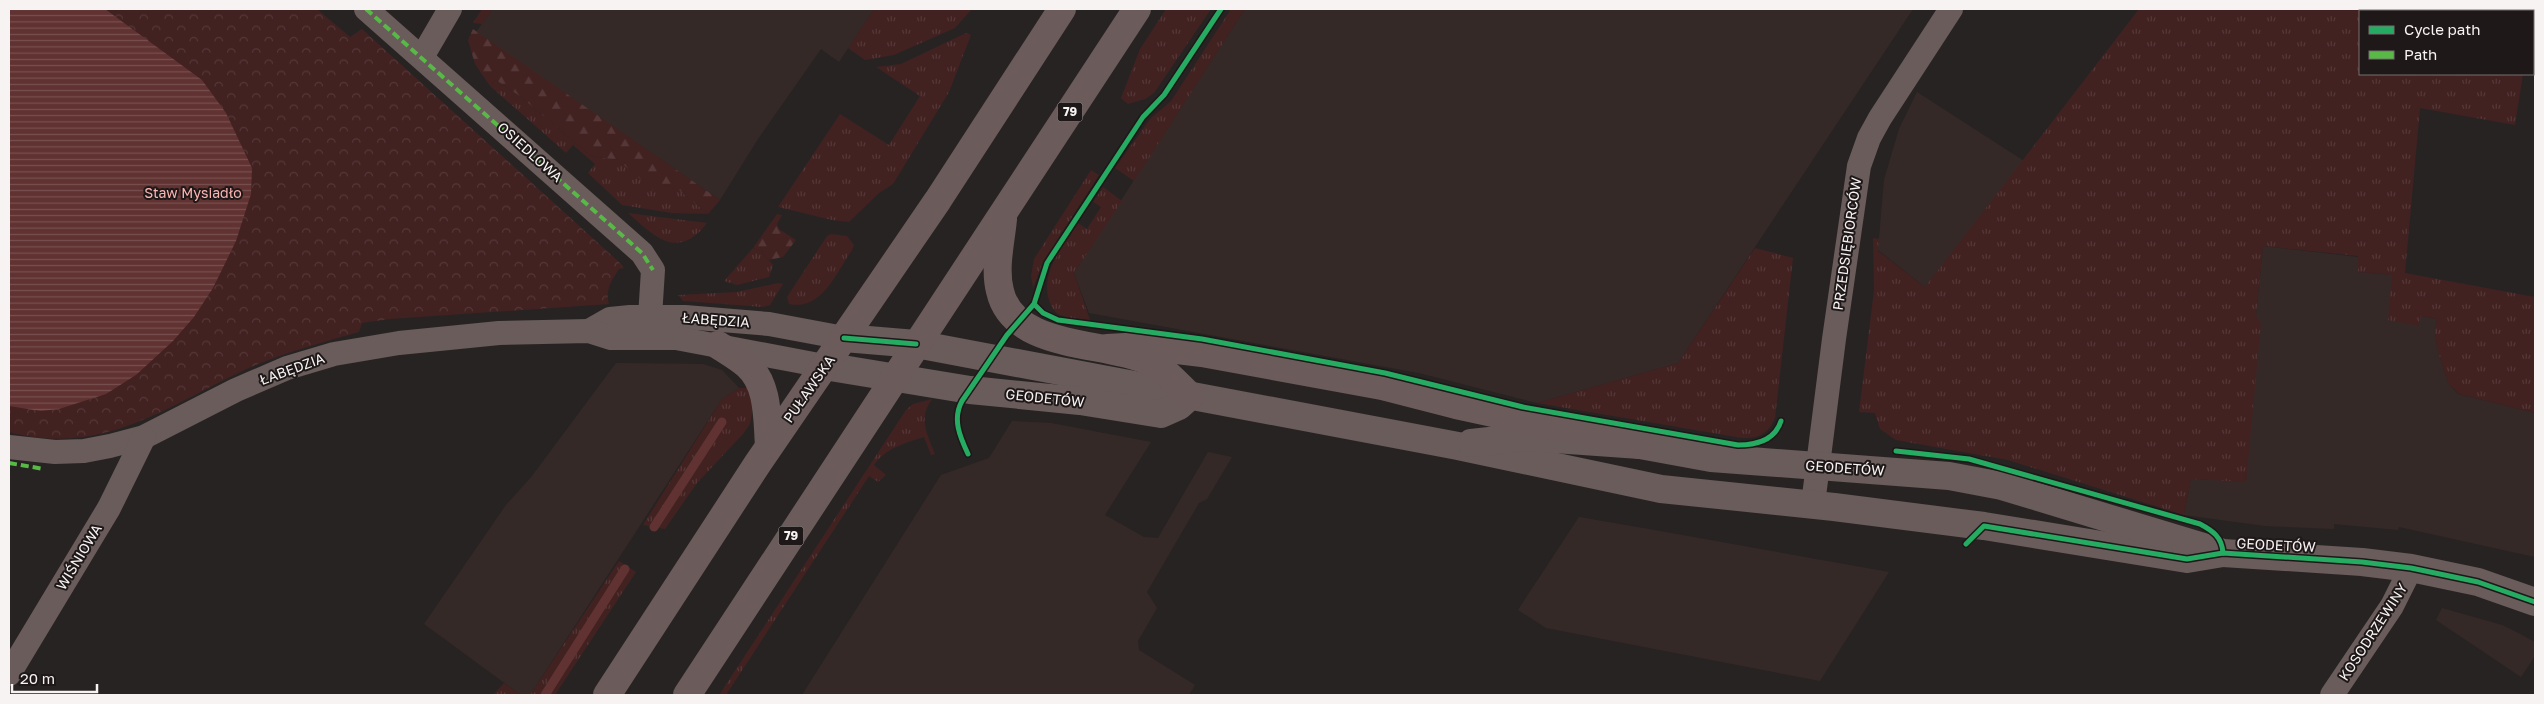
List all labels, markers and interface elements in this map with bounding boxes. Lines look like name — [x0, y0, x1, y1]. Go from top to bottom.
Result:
legend — [2359, 10, 2534, 75]
text: Cycle path — [2404, 20, 2480, 38]
text: Path — [2404, 45, 2437, 63]
road number: 79 — [1058, 102, 1082, 121]
street label: OSIEDLOWA — [494, 118, 567, 186]
street label: PRZEDSIĘBIORCÓW — [1829, 176, 1864, 312]
park label: Staw Mysiadło — [144, 184, 242, 201]
street label: ŁABĘDZIA — [682, 309, 751, 330]
street label: ŁABĘDZIA — [257, 349, 327, 388]
street label: PUŁAWSKA — [779, 351, 838, 426]
street label: GEODETÓW — [1005, 385, 1086, 410]
street label: GEODETÓW — [1805, 456, 1886, 479]
street label: WIŚNIOWA — [52, 520, 105, 593]
road number: 79 — [778, 526, 804, 546]
street label: GEODETÓW — [2236, 534, 2317, 555]
street label: KOSODRZEWINY — [2335, 580, 2410, 684]
scale bar — [12, 662, 98, 694]
text: 20 m — [20, 669, 55, 687]

